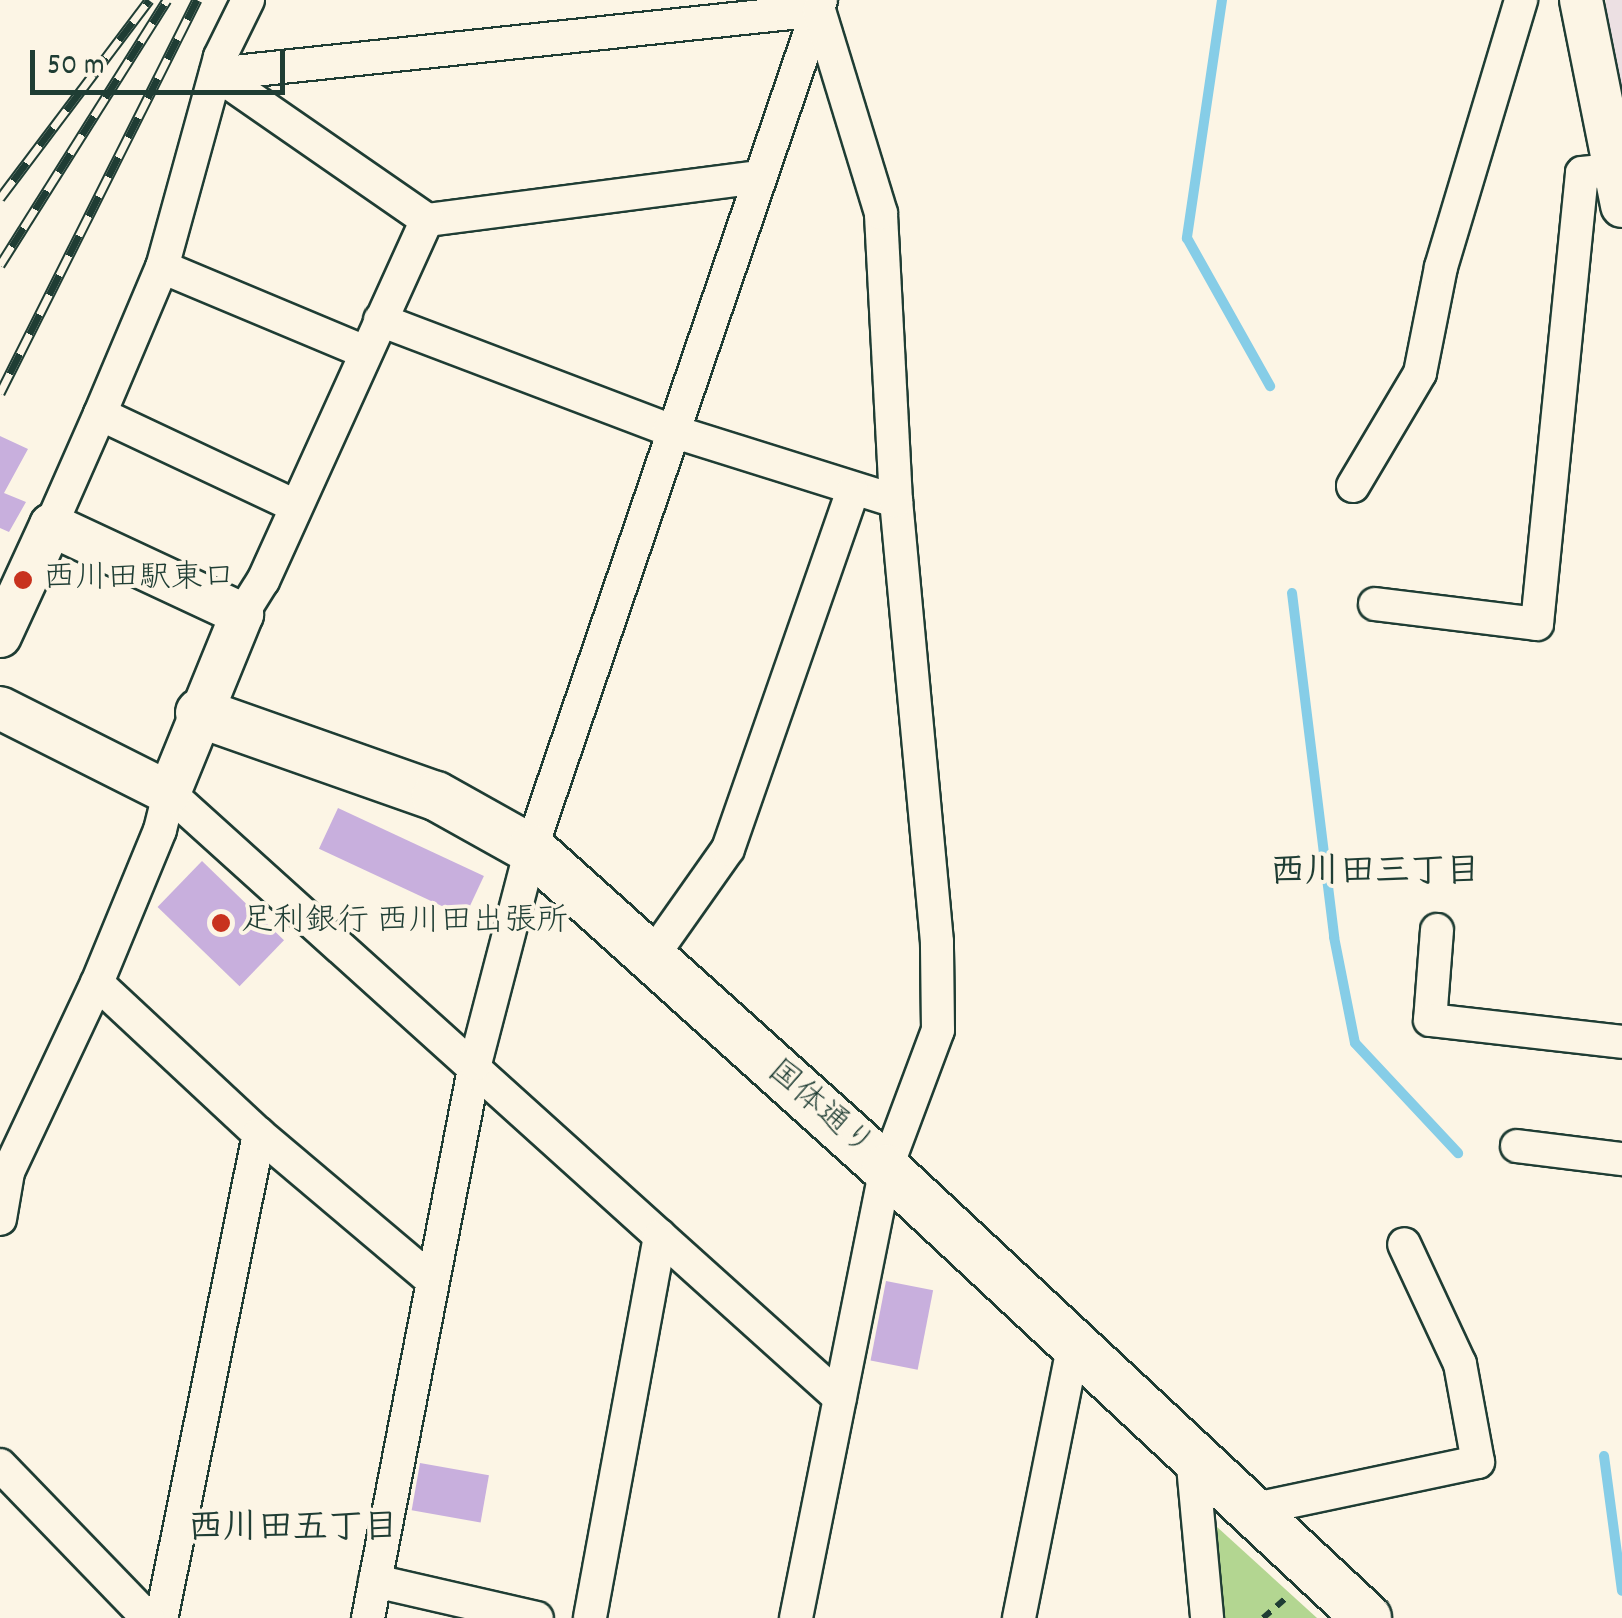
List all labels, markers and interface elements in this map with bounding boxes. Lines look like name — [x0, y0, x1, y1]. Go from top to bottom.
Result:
scale bar — [35, 30, 290, 92]
text: 50 m — [47, 46, 105, 89]
place label: 西川田駅東口 — [43, 561, 235, 599]
marker: 西川田駅東口 — [12, 569, 34, 591]
district label: 西川田三丁目 — [1270, 853, 1480, 895]
place label: 足利銀行 西川田出張所 — [241, 904, 568, 942]
marker: 足利銀行 西川田出張所 — [210, 912, 232, 934]
street label: 国体通り — [758, 1054, 880, 1166]
district label: 西川田五丁目 — [188, 1509, 398, 1551]

